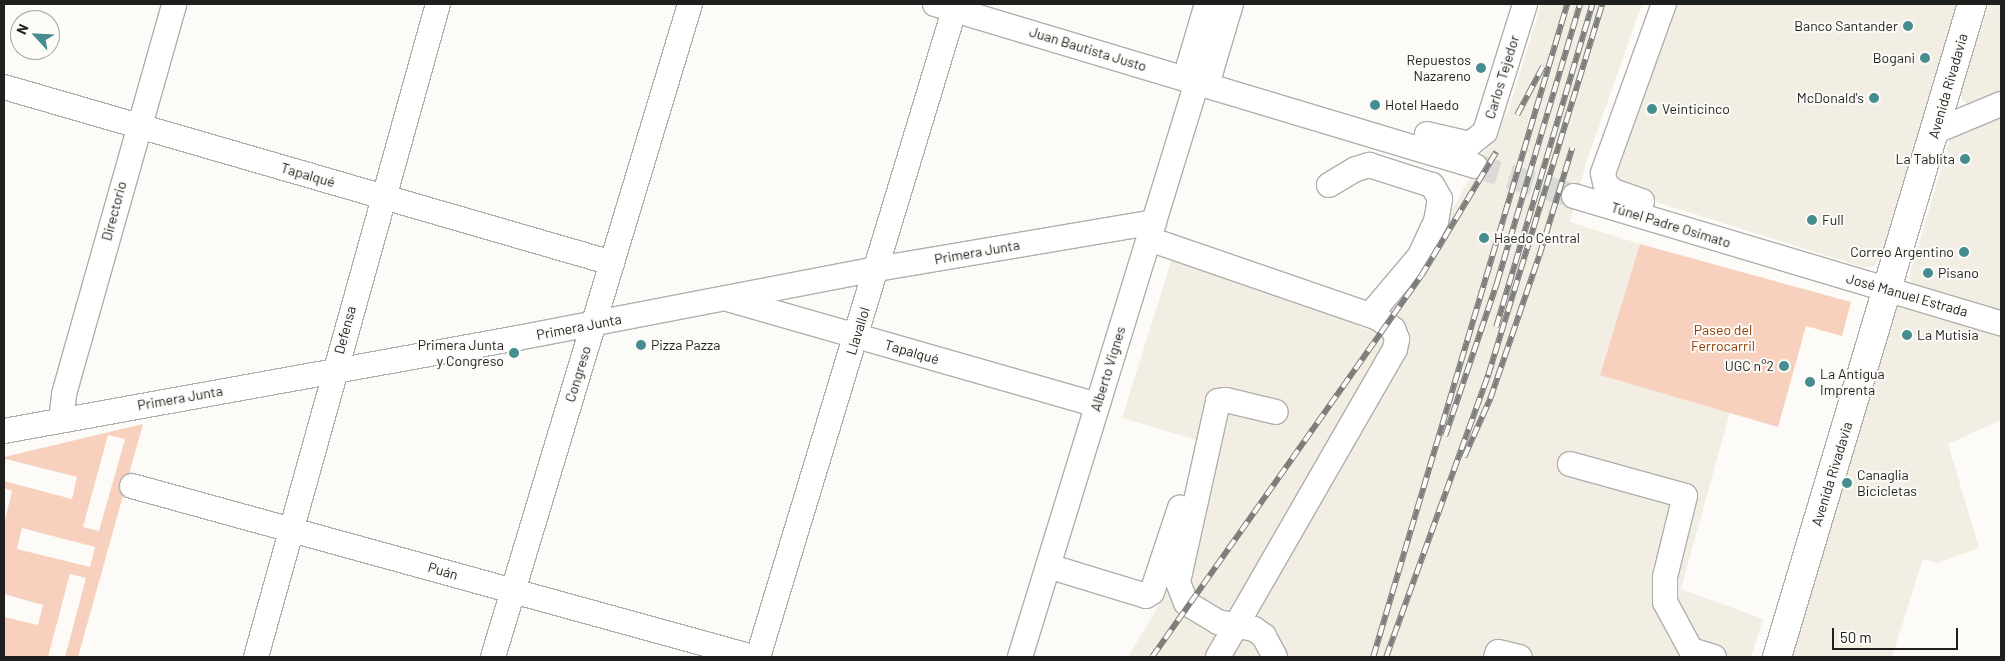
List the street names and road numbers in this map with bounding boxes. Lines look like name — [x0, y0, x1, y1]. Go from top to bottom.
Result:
street label: Juan Bautista Justo — [1027, 23, 1149, 75]
street label: Avenida Rivadavia — [1925, 32, 1971, 140]
street label: Carlos Tejedor — [1481, 33, 1523, 121]
street label: Tapalqué — [279, 159, 337, 191]
street label: Directorio — [98, 179, 130, 243]
street label: Túnel Padre Osimato — [1609, 199, 1733, 251]
street label: Primera Junta — [933, 236, 1021, 268]
street label: José Manuel Estrada — [1844, 270, 1970, 320]
street label: Defensa — [331, 304, 359, 356]
street label: Llavallol — [843, 305, 873, 357]
street label: Primera Junta — [535, 311, 623, 343]
street label: Alberto Vignes — [1087, 324, 1129, 414]
street label: Tapalqué — [883, 336, 941, 368]
street label: Congreso — [562, 344, 594, 404]
street label: Primera Junta — [136, 382, 224, 414]
street label: Avenida Rivadavia — [1808, 420, 1856, 528]
street label: Puán — [426, 559, 460, 583]

